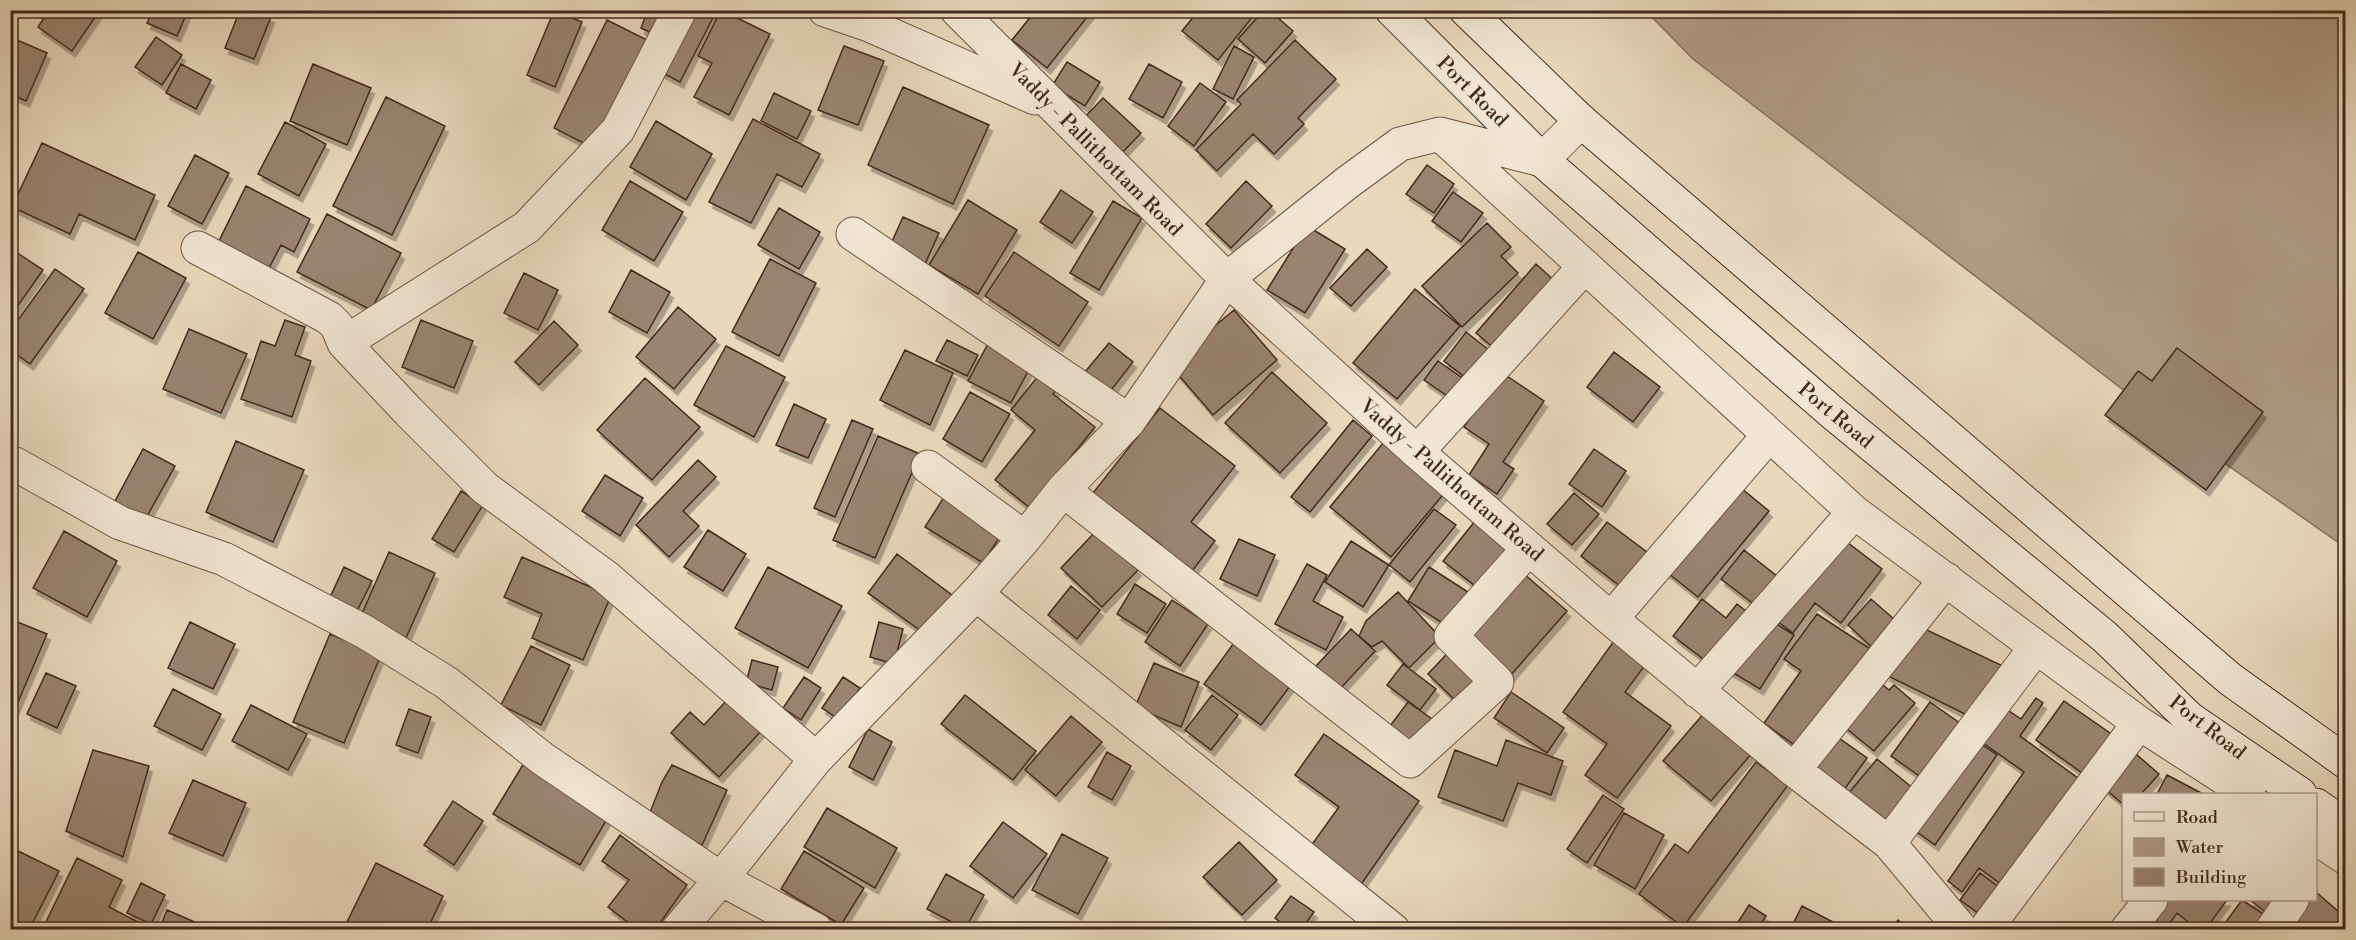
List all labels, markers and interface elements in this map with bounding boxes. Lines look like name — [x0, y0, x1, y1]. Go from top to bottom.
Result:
street label: Port Road — [1431, 51, 1513, 133]
street label: Vaddy - Pallithottam Road — [1002, 57, 1187, 243]
street label: Port Road — [1792, 378, 1878, 455]
street label: Vaddy - Pallithottam Road — [1353, 394, 1549, 568]
street label: Port Road — [2164, 691, 2251, 766]
legend — [2122, 793, 2317, 901]
text: Road — [2176, 806, 2219, 829]
text: Water — [2175, 836, 2224, 859]
text: Building — [2175, 866, 2247, 889]

